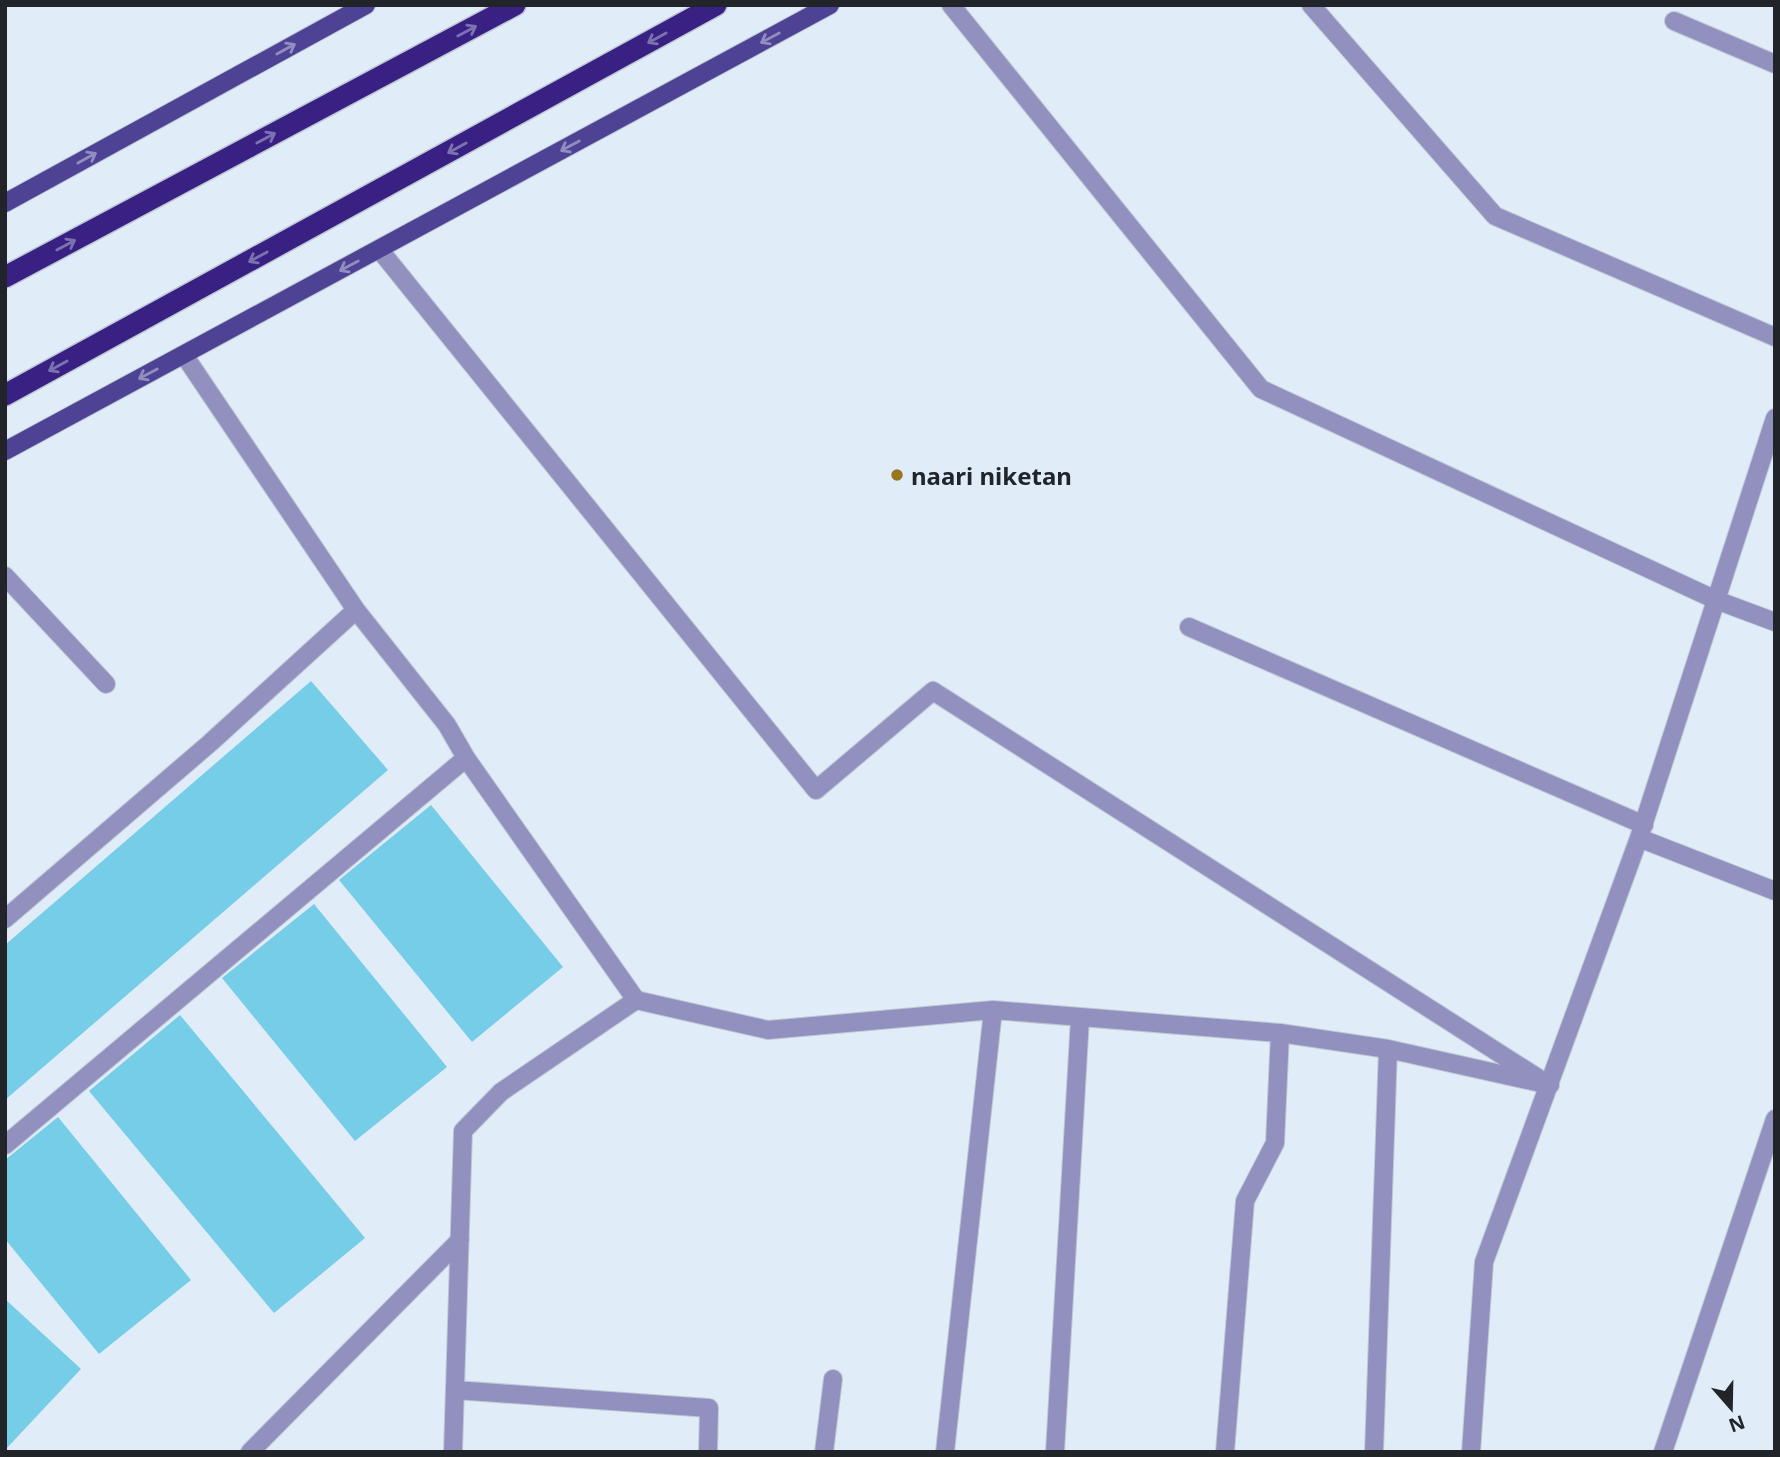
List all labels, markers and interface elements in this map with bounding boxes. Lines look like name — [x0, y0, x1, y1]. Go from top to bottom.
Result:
one-way arrow — [456, 24, 477, 37]
one-way arrow — [647, 31, 667, 45]
one-way arrow — [760, 32, 781, 45]
one-way arrow — [275, 42, 296, 55]
one-way arrow — [255, 131, 276, 144]
one-way arrow — [560, 140, 581, 153]
one-way arrow — [447, 141, 468, 155]
one-way arrow — [76, 151, 96, 165]
one-way arrow — [55, 238, 75, 252]
one-way arrow — [248, 250, 268, 264]
one-way arrow — [339, 259, 359, 273]
one-way arrow — [49, 360, 69, 374]
one-way arrow — [139, 367, 159, 381]
place label: naari niketan — [911, 459, 1072, 492]
marker: naari niketan — [889, 467, 905, 483]
north arrow — [1696, 1373, 1766, 1443]
text: N — [1725, 1409, 1749, 1439]

